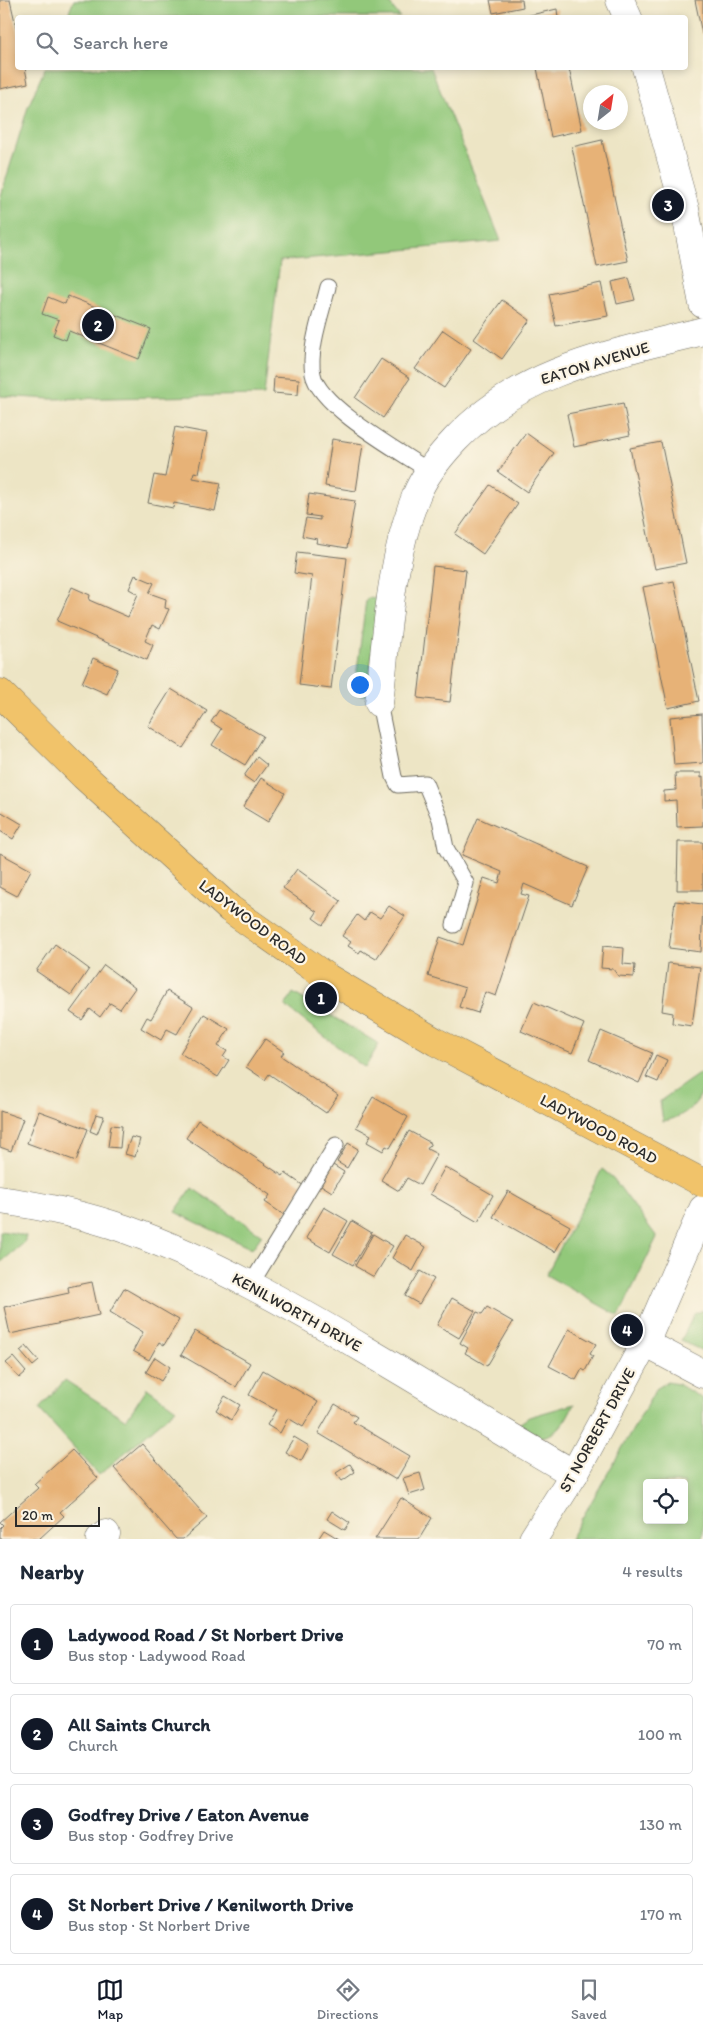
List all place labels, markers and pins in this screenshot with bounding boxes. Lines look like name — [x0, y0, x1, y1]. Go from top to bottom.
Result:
pin: 3 — [652, 186, 684, 224]
pin: 2 — [82, 306, 114, 344]
pin: 1 — [305, 979, 337, 1017]
pin: 4 — [611, 1311, 643, 1349]

